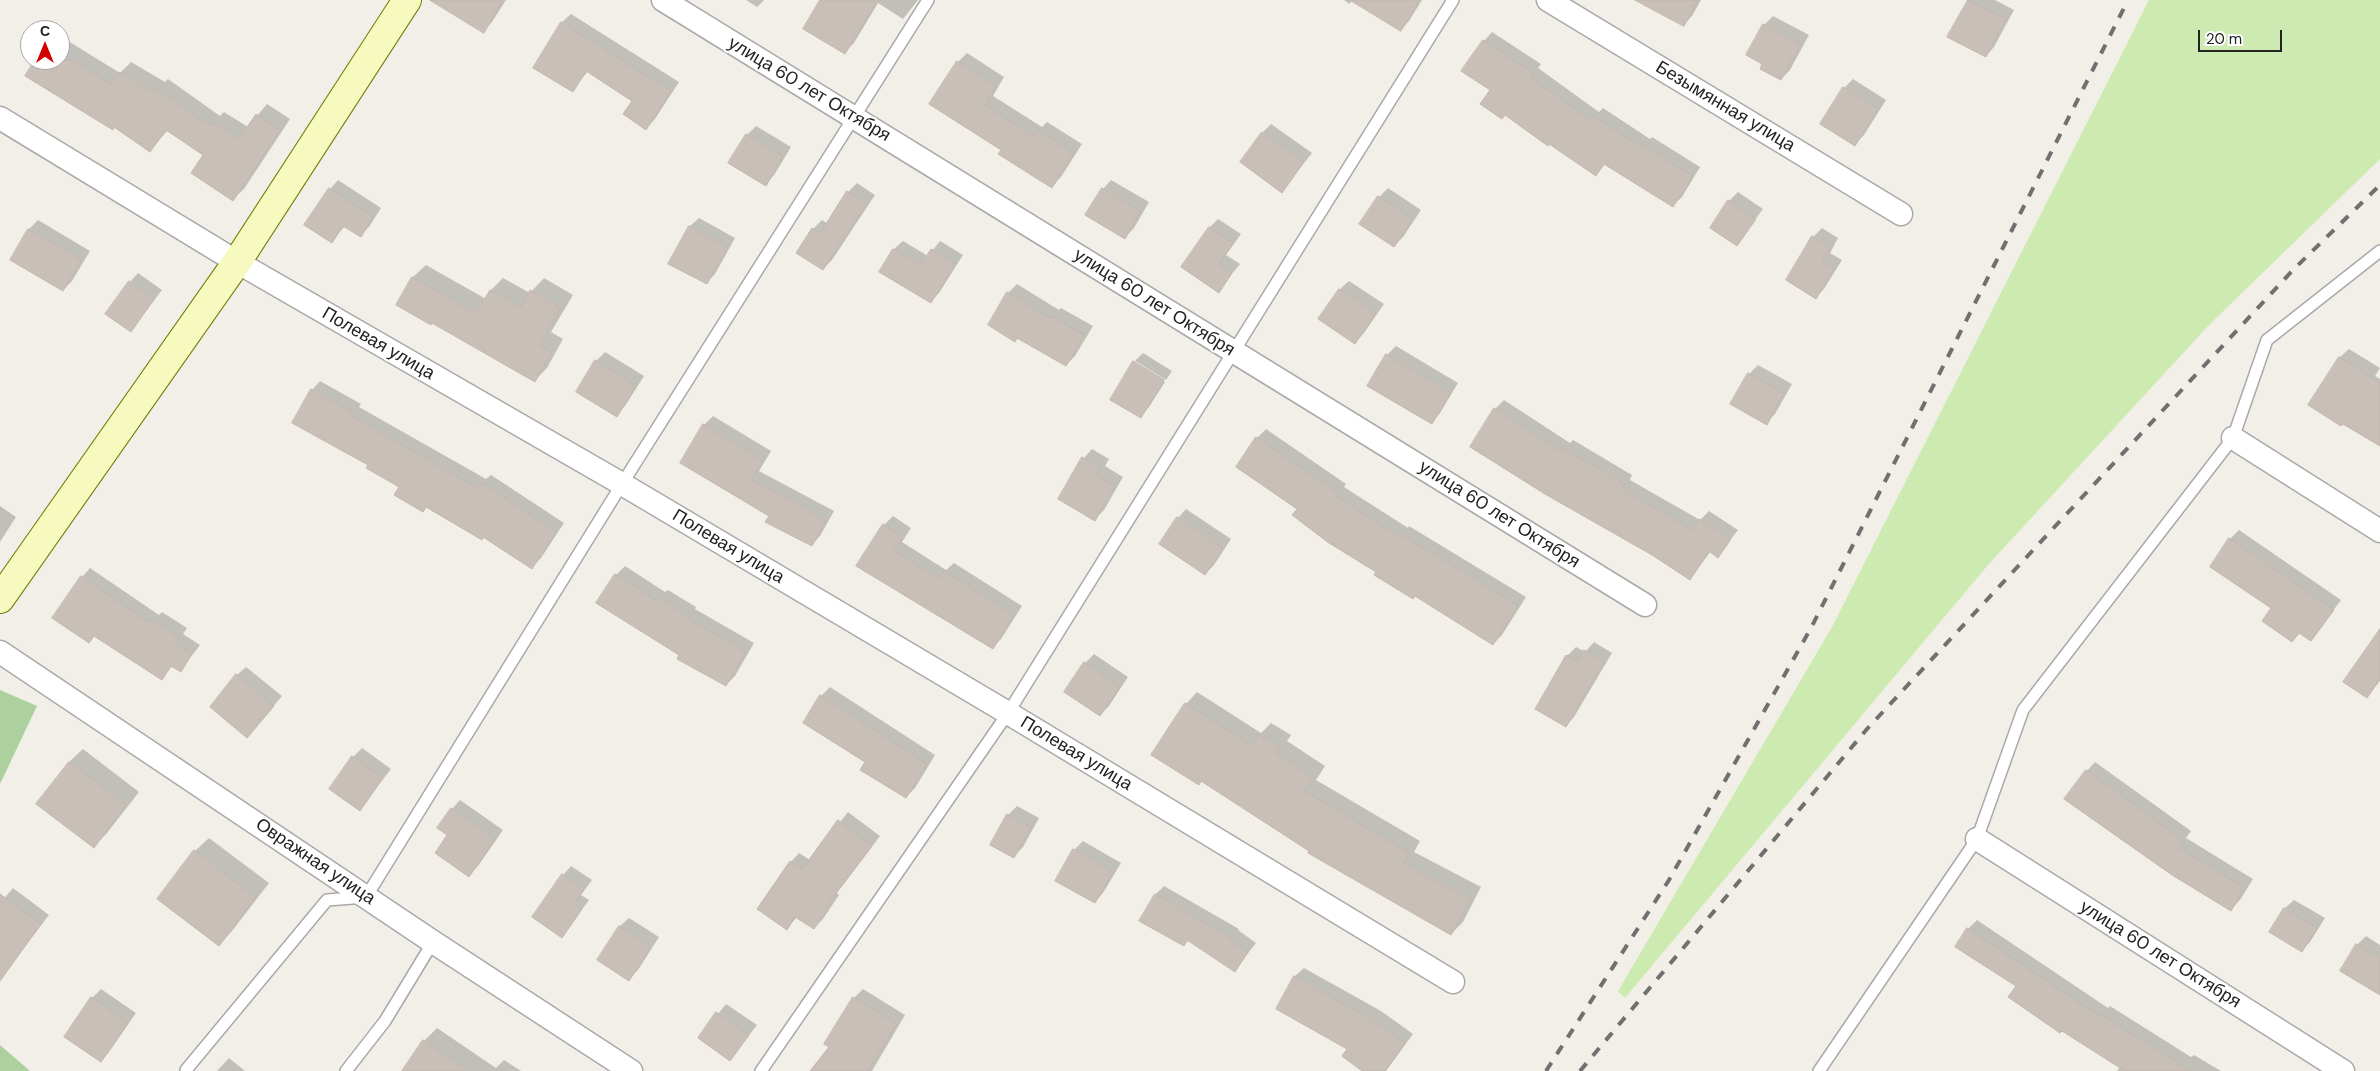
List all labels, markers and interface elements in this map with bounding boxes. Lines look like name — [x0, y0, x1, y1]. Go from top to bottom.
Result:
north arrow — [20, 20, 70, 70]
scale bar — [2200, 20, 2284, 52]
text: С — [40, 22, 50, 40]
text: 20 m — [2206, 29, 2242, 49]
street label: улица 60 лет Октября — [724, 33, 894, 147]
street label: Безымянная улица — [1651, 57, 1799, 157]
street label: улица 60 лет Октября — [1070, 245, 1238, 361]
street label: Полевая улица — [318, 303, 438, 385]
street label: улица 60 лет Октября — [1415, 457, 1583, 573]
street label: Полевая улица — [668, 505, 788, 589]
street label: Полевая улица — [1016, 712, 1136, 796]
street label: Овражная улица — [251, 814, 379, 910]
street label: улица 60 лет Октября — [2076, 897, 2244, 1013]

